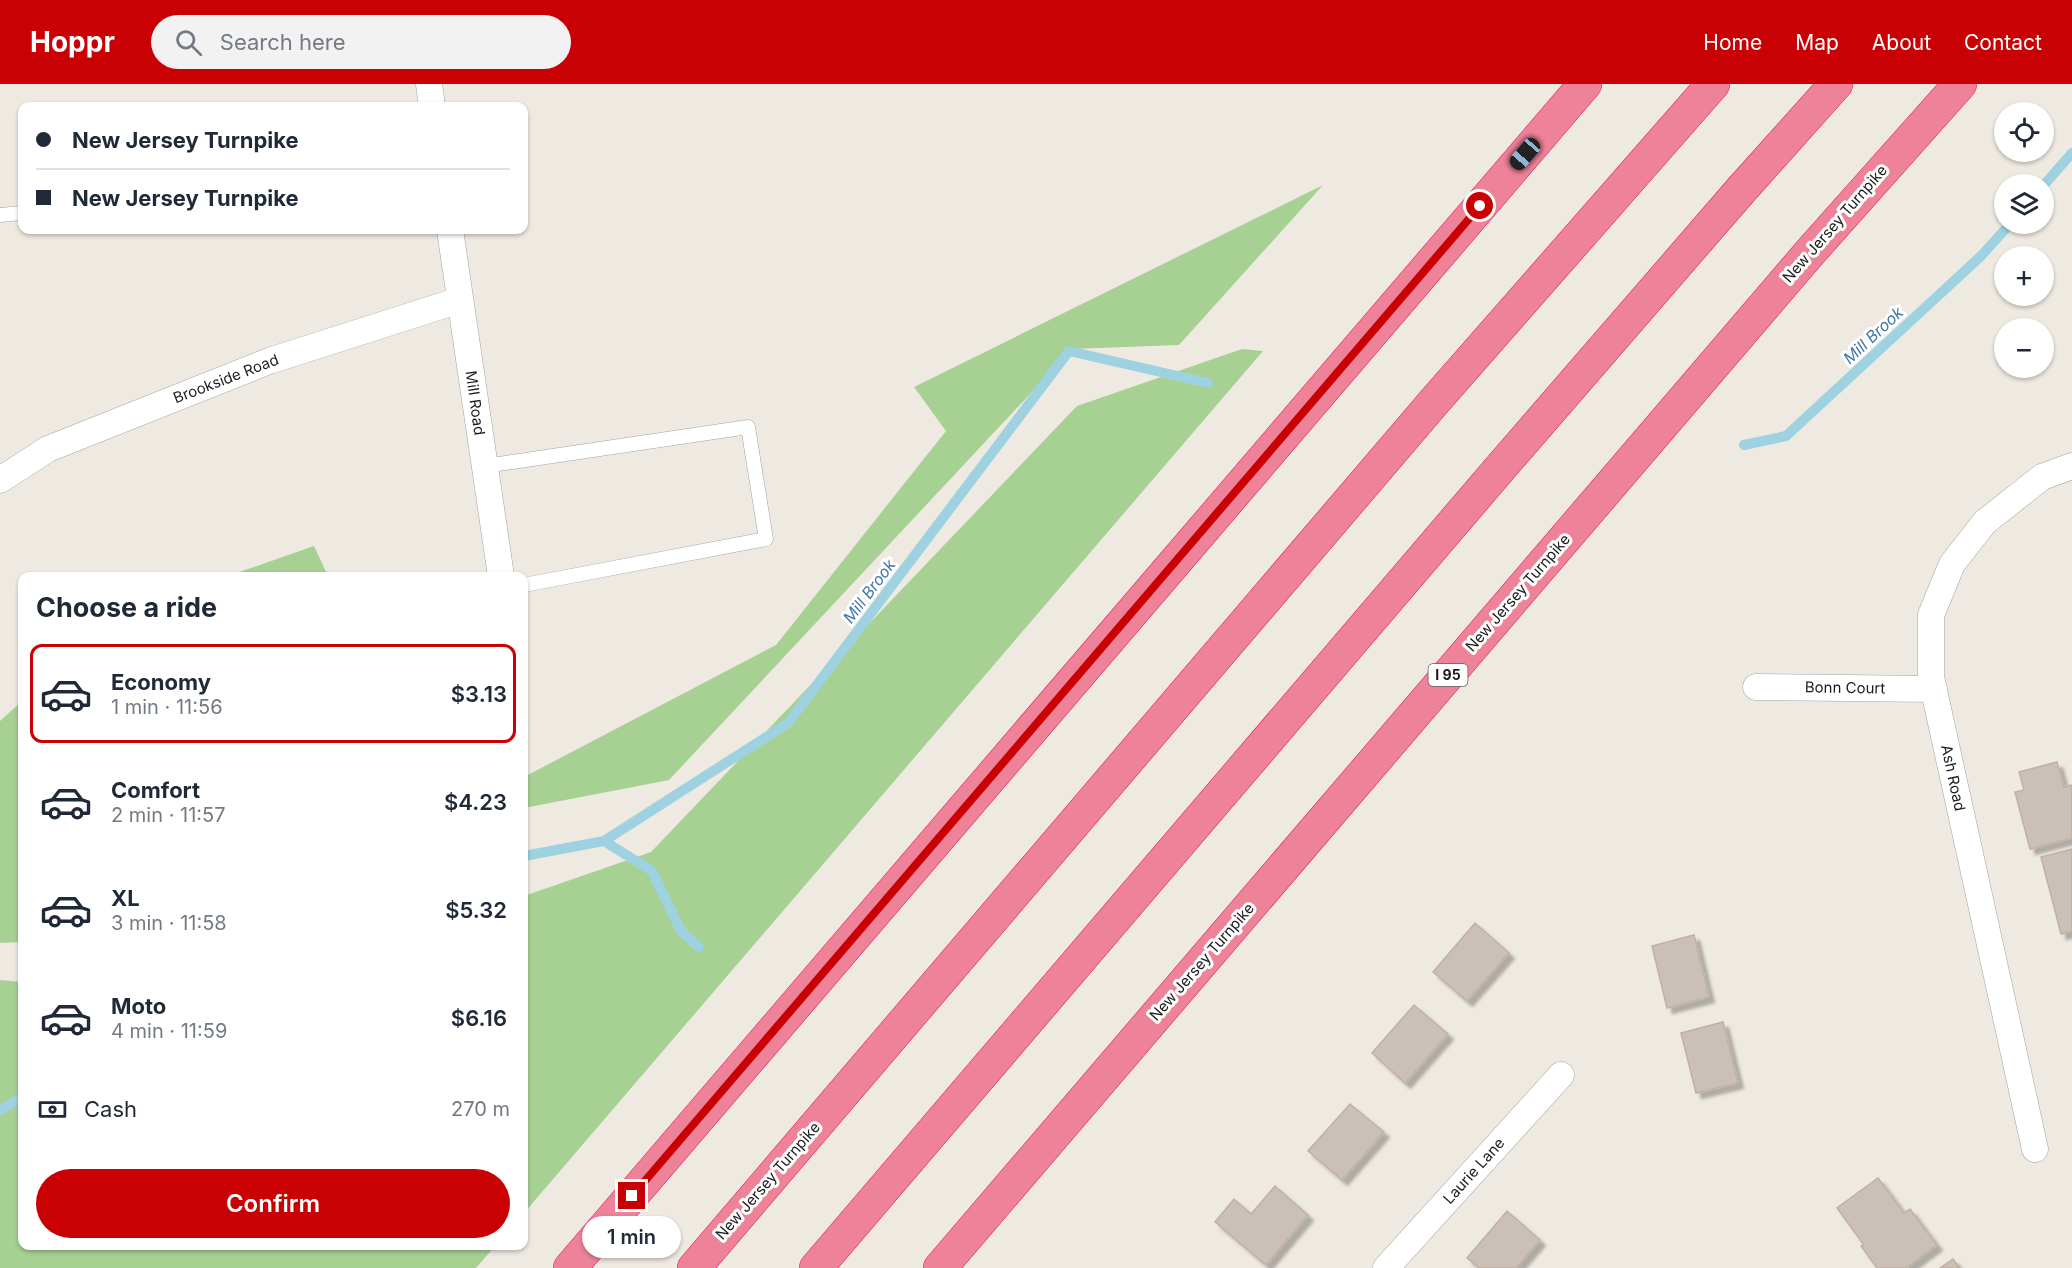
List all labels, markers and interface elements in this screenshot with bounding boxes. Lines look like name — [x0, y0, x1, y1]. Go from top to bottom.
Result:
search box — [151, 15, 571, 69]
text: Hoppr — [30, 25, 115, 59]
icon: search — [172, 26, 205, 59]
text: Search here — [220, 29, 346, 55]
text: Home — [1703, 30, 1762, 55]
text: Map — [1795, 30, 1839, 55]
text: About — [1872, 30, 1931, 55]
text: Contact — [1964, 30, 2042, 55]
map controls — [1994, 102, 2054, 378]
button: locate — [1994, 102, 2054, 162]
text: New Jersey Turnpike — [72, 127, 299, 153]
car — [1506, 135, 1544, 173]
street label: New Jersey Turnpike — [1778, 161, 1891, 286]
button: layers — [1994, 174, 2054, 234]
text: New Jersey Turnpike — [72, 185, 299, 211]
route start — [1466, 192, 1493, 219]
button: + — [1994, 246, 2054, 306]
water label: Mill Brook — [1839, 302, 1907, 368]
button: − — [1994, 318, 2054, 378]
street label: Brookside Road — [170, 350, 281, 407]
street label: Mill Road — [462, 369, 489, 436]
street label: New Jersey Turnpike — [1461, 530, 1574, 655]
water label: Mill Brook — [839, 555, 900, 627]
text: Choose a ride — [36, 591, 217, 624]
road number: I 95 — [1428, 664, 1468, 686]
icon: car — [39, 667, 93, 721]
text: Economy — [111, 669, 211, 695]
street label: Bonn Court — [1805, 677, 1885, 698]
text: $3.13 — [451, 681, 507, 707]
text: 1 min · 11:56 — [111, 695, 223, 719]
street label: Ash Road — [1937, 743, 1970, 813]
icon: car — [39, 775, 93, 829]
text: Comfort — [111, 777, 200, 803]
text: $4.23 — [444, 789, 507, 815]
text: 2 min · 11:57 — [111, 803, 226, 827]
icon: car — [39, 883, 93, 937]
text: XL — [111, 885, 140, 911]
text: $5.32 — [445, 897, 507, 923]
street label: New Jersey Turnpike — [1145, 899, 1258, 1024]
text: 3 min · 11:58 — [111, 911, 227, 935]
icon: car — [39, 991, 93, 1045]
text: Moto — [111, 993, 166, 1019]
text: $6.16 — [451, 1005, 507, 1031]
text: 4 min · 11:59 — [111, 1019, 227, 1043]
icon: cash — [36, 1093, 69, 1126]
text: Cash — [84, 1096, 137, 1122]
text: 270 m — [451, 1097, 510, 1121]
street label: New Jersey Turnpike — [711, 1118, 824, 1243]
street label: Laurie Lane — [1439, 1134, 1508, 1208]
button: Confirm — [36, 1169, 510, 1238]
route end — [618, 1182, 645, 1209]
callout: 1 min — [582, 1217, 682, 1259]
text: 1 min — [607, 1225, 656, 1249]

